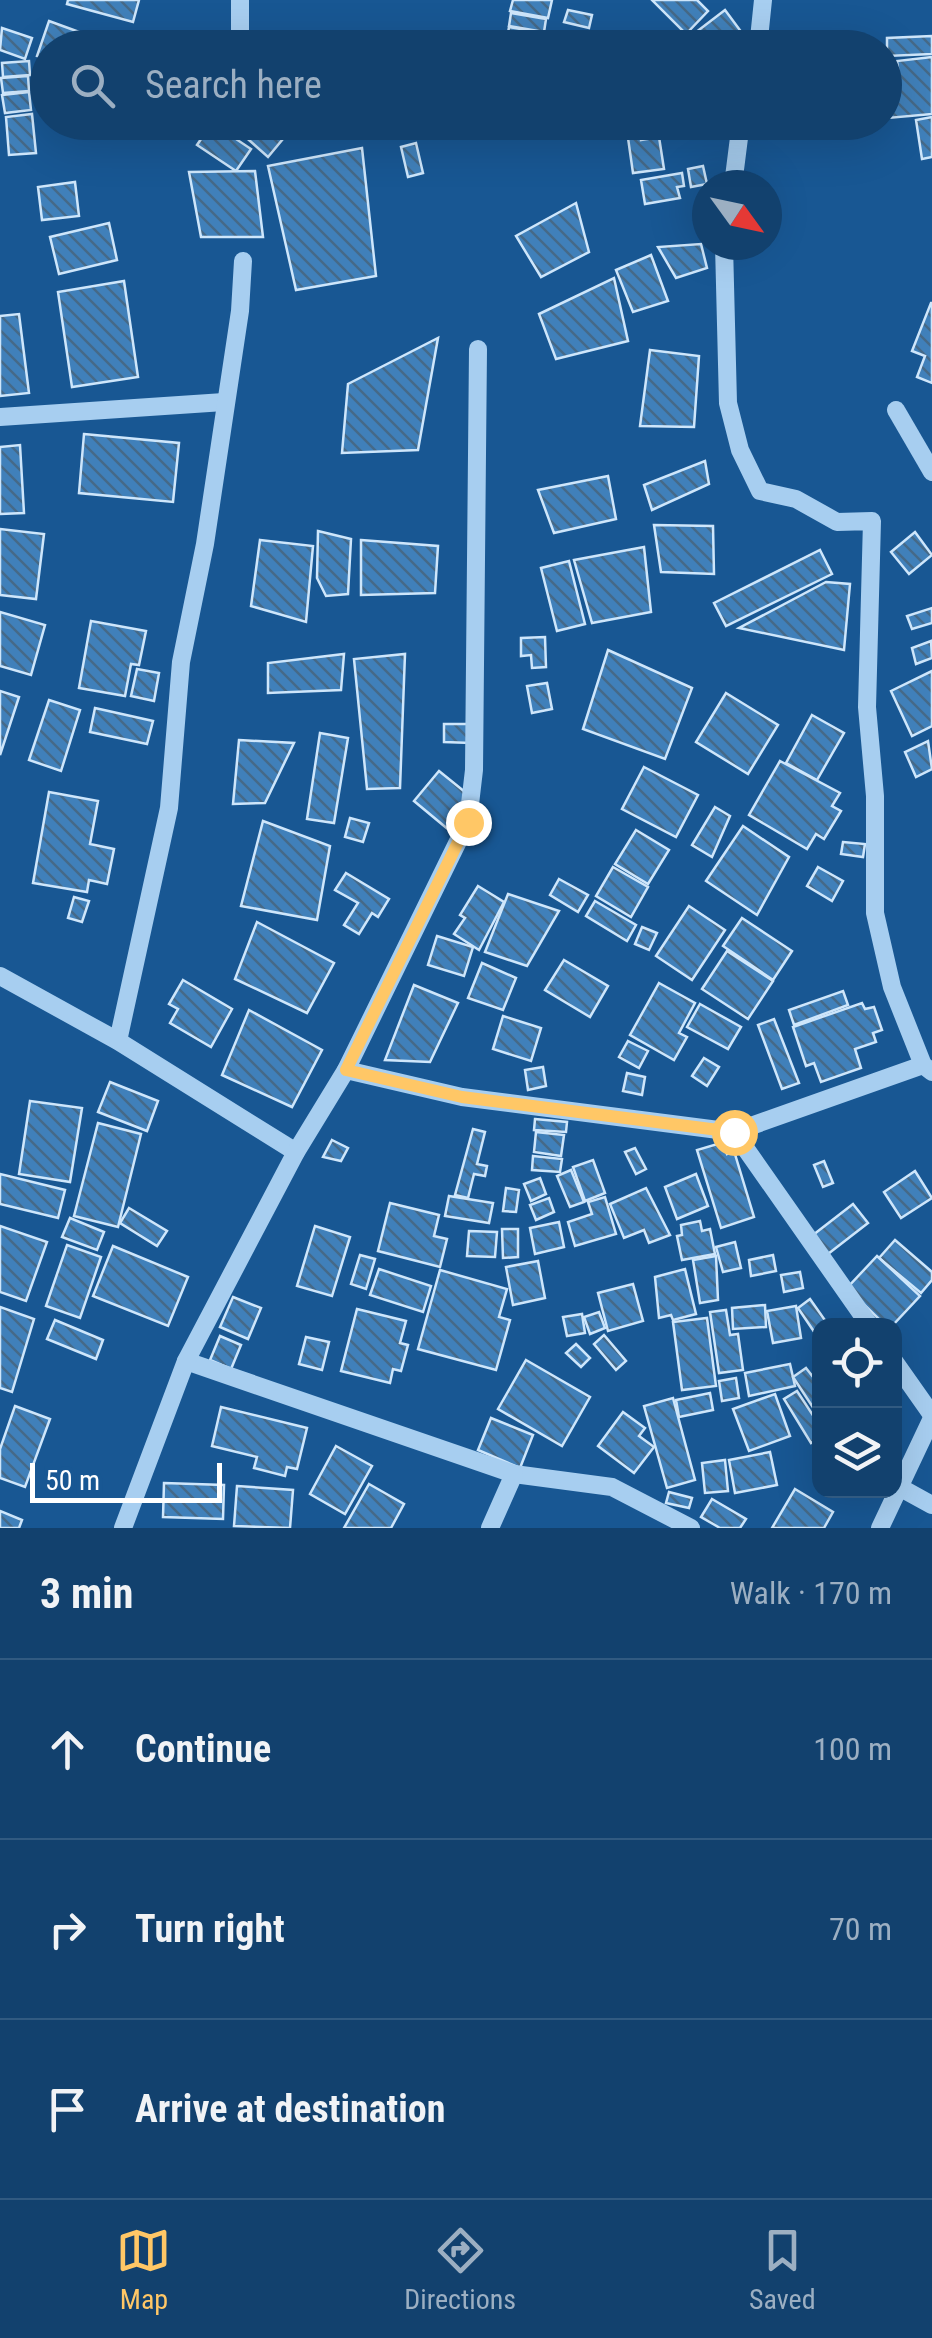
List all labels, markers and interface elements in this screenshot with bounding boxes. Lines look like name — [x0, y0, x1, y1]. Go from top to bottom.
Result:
search box — [30, 30, 902, 140]
icon: search — [65, 58, 120, 113]
text: Search here — [145, 63, 322, 107]
north arrow — [692, 170, 782, 260]
route end — [446, 800, 492, 846]
route start — [712, 1110, 758, 1156]
map controls — [812, 1318, 902, 1498]
button: locate — [812, 1318, 902, 1408]
button: layers — [812, 1408, 902, 1498]
scale bar — [30, 1458, 222, 1502]
text: 50 m — [45, 1464, 100, 1497]
text: 3 min — [40, 1569, 133, 1618]
text: Walk · 170 m — [730, 1574, 892, 1612]
icon: ahead — [40, 1722, 95, 1777]
text: Continue — [135, 1727, 271, 1771]
text: 100 m — [813, 1730, 892, 1768]
icon: right — [40, 1902, 95, 1957]
text: Turn right — [135, 1907, 285, 1951]
text: 70 m — [829, 1910, 892, 1948]
icon: arrive — [40, 2082, 95, 2137]
text: Arrive at destination — [135, 2087, 445, 2131]
tab: Map — [116, 2223, 171, 2316]
tab: Directions — [404, 2223, 516, 2316]
tab: Saved — [749, 2223, 816, 2316]

